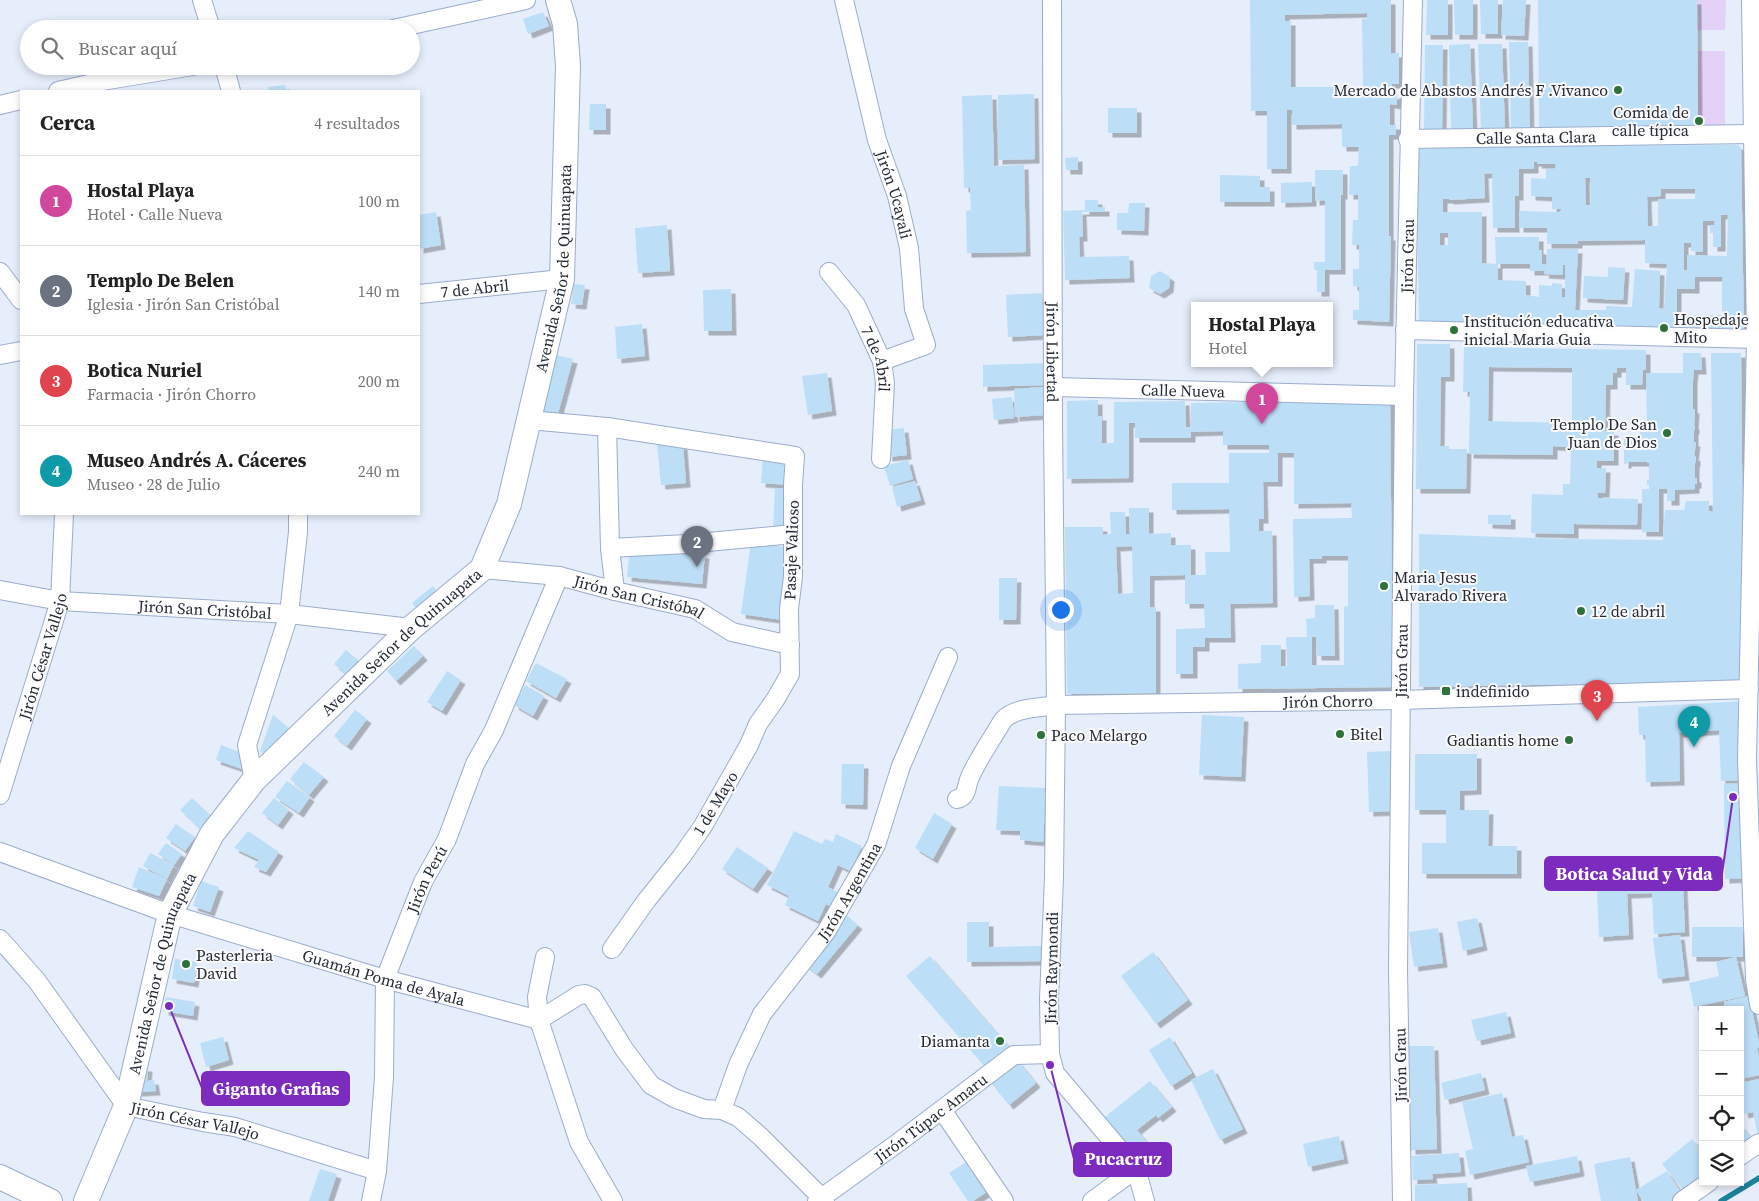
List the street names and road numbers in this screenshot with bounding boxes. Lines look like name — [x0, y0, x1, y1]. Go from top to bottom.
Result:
street label: Calle Santa Clara — [1476, 125, 1597, 149]
street label: Jirón Ucayali — [870, 146, 918, 241]
street label: Avenida Señor de Quinuapata — [529, 163, 576, 374]
street label: Jirón Grau — [1395, 219, 1419, 295]
street label: 7 de Abril — [439, 274, 510, 303]
street label: Jirón Libertad — [1042, 301, 1064, 402]
street label: 7 de Abril — [856, 322, 896, 393]
street label: Calle Nueva — [1141, 378, 1226, 402]
street label: Pasaje Valioso — [778, 499, 804, 600]
street label: Avenida Señor de Quinuapata — [316, 562, 487, 720]
street label: Jirón San Cristóbal — [570, 569, 709, 624]
street label: Jirón César Vallejo — [13, 593, 71, 723]
street label: Jirón San Cristóbal — [136, 594, 272, 624]
street label: Jirón Grau — [1390, 624, 1413, 699]
street label: Jirón Chorro — [1282, 689, 1373, 713]
street label: 1 de Mayo — [687, 767, 743, 839]
street label: Jirón Argentina — [812, 837, 887, 946]
street label: Jirón Perú — [401, 841, 452, 917]
street label: Avenida Señor de Quinuapata — [123, 867, 202, 1077]
street label: Jirón Raymondi — [1039, 911, 1063, 1026]
street label: Guamán Poma de Ayala — [300, 944, 468, 1011]
street label: Jirón Grau — [1388, 1028, 1412, 1103]
street label: Jirón Túpac Amaru — [869, 1068, 992, 1168]
street label: Jirón César Vallejo — [128, 1096, 263, 1145]

